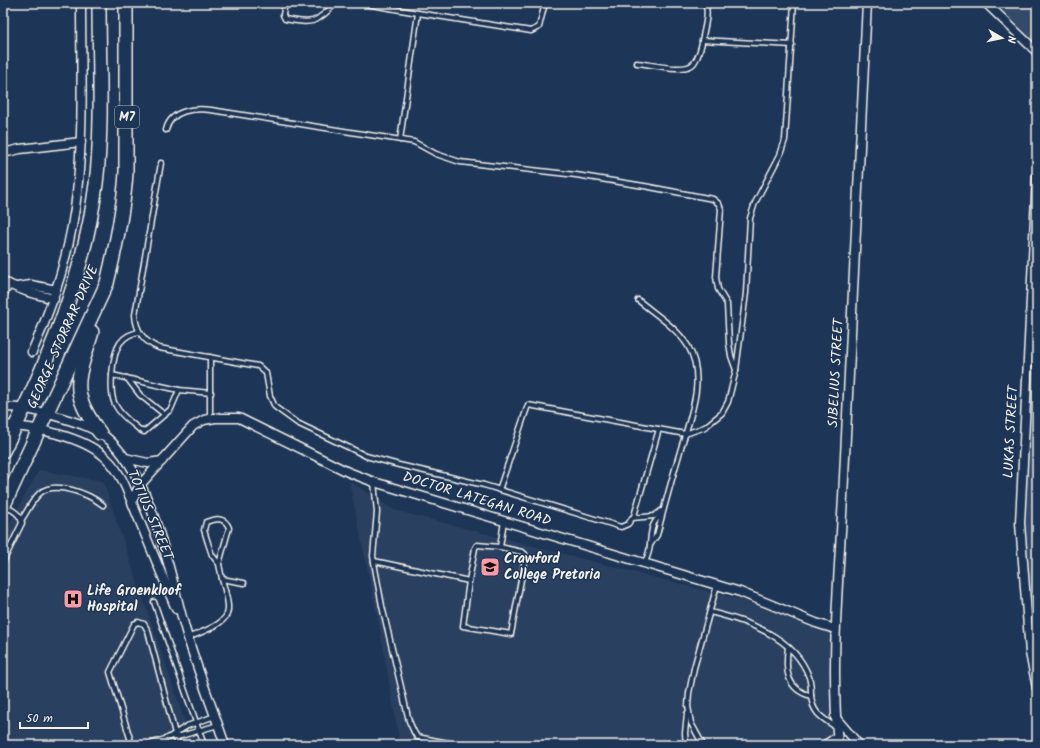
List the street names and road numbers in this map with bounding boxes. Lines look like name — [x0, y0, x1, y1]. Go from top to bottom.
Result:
road number: M7 — [115, 106, 139, 128]
street label: GEORGE STORRAR DRIVE — [21, 261, 105, 412]
street label: SIBELIUS STREET — [822, 316, 850, 428]
street label: LUKAS STREET — [998, 384, 1024, 479]
street label: TOTIUS STREET — [121, 466, 180, 565]
street label: DOCTOR LATEGAN ROAD — [400, 466, 554, 532]

